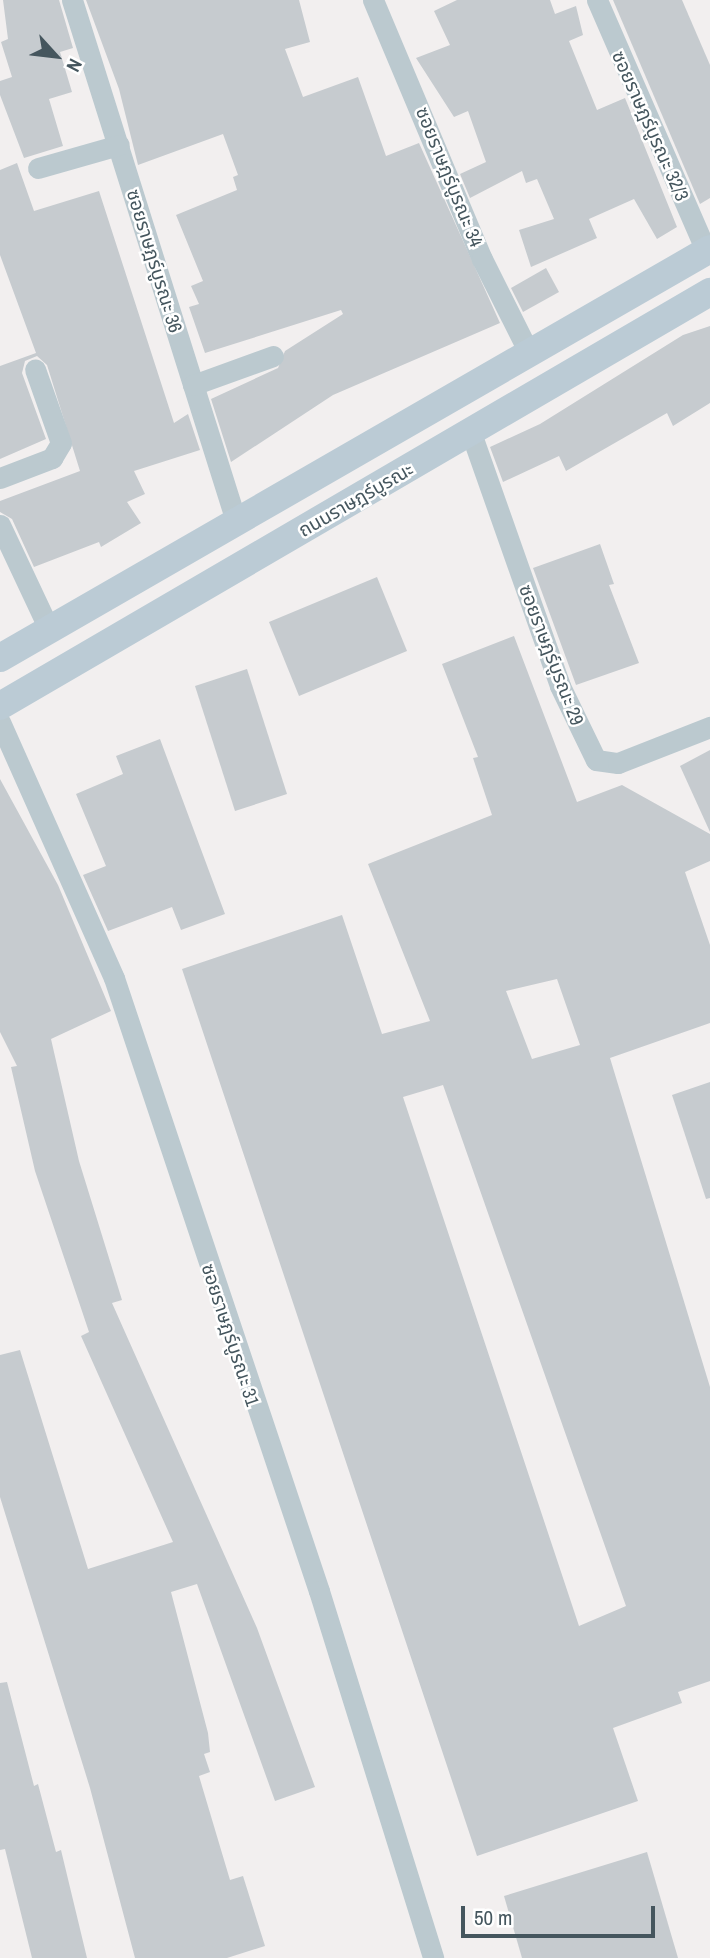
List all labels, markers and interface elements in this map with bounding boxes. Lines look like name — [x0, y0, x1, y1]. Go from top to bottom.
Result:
north arrow — [21, 21, 91, 91]
street label: ซอยราษฎร์บูรณะ 32/3 — [607, 47, 693, 205]
text: N — [61, 55, 89, 76]
street label: ซอยราษฎร์บูรณะ 34 — [411, 104, 487, 250]
street label: ซอยราษฎร์บูรณะ 36 — [121, 187, 187, 335]
street label: ถนนราษฎร์บูรณะ — [294, 458, 418, 542]
street label: ซอยราษฎร์บูรณะ 29 — [514, 581, 588, 729]
street label: ซอยราษฎร์บูรณะ 31 — [196, 1261, 264, 1409]
scale bar — [465, 1892, 659, 1936]
text: 50 m — [474, 1903, 512, 1932]

